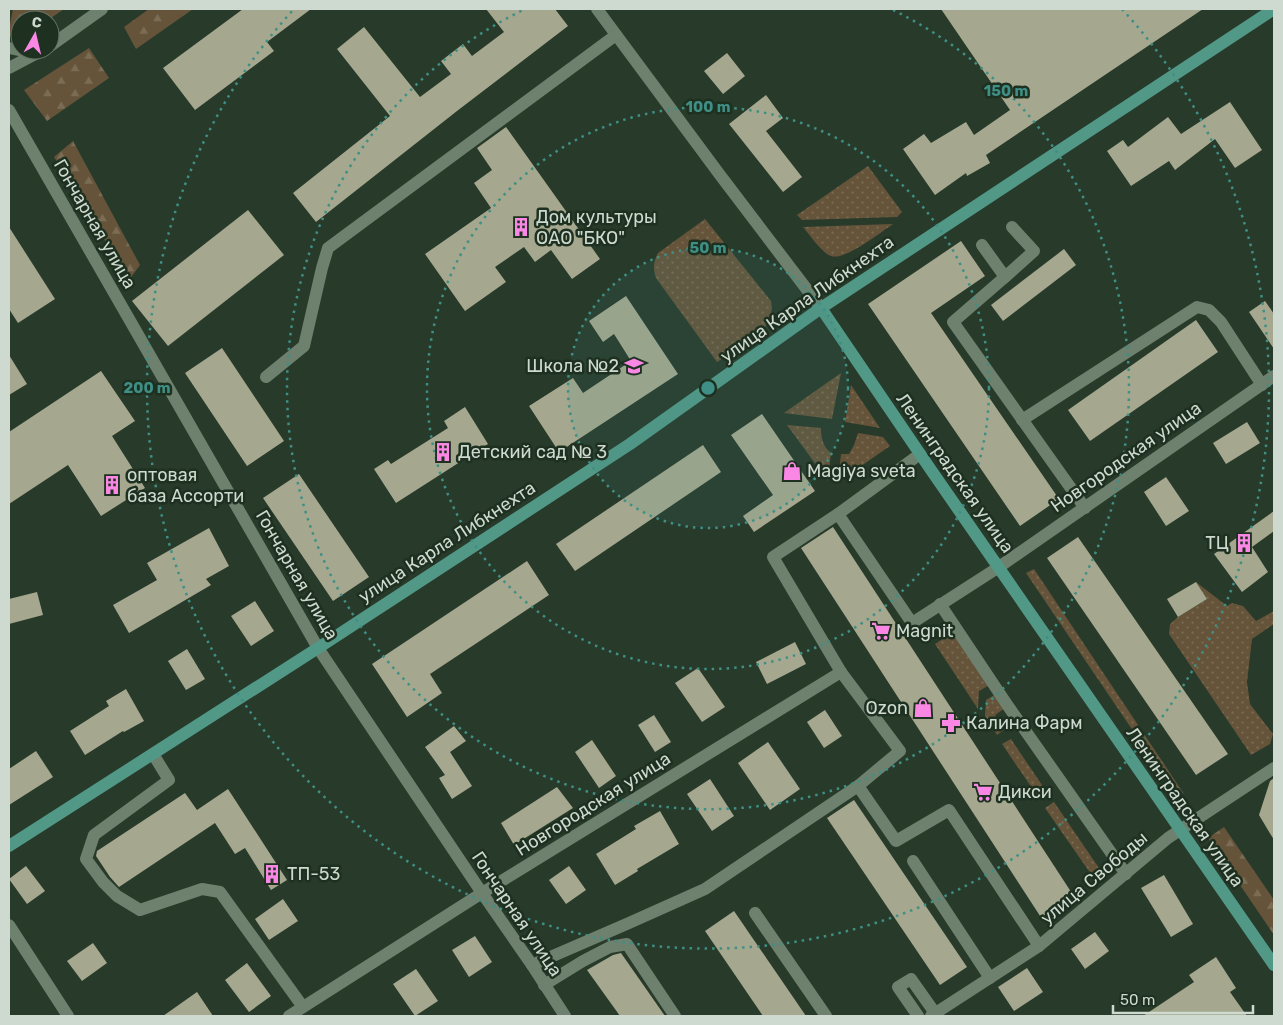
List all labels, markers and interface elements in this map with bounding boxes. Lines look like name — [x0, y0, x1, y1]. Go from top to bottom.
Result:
north arrow — [10, 10, 60, 60]
text: С — [31, 14, 43, 32]
text: 150 m — [984, 82, 1028, 100]
text: 100 m — [686, 98, 730, 116]
street label: Гончарная улица — [49, 155, 141, 293]
place label: Дом культуры ОАО "БКО" — [536, 206, 657, 249]
building icon: Дом культуры ОАО "БКО" — [510, 216, 532, 238]
street label: улица Карла Либкнехта — [716, 231, 898, 367]
text: 50 m — [690, 239, 726, 257]
place label: Школа №2 — [526, 355, 619, 377]
school or university icon: Школа №2 — [623, 355, 645, 377]
text: 200 m — [123, 379, 171, 397]
centre of rings — [699, 379, 717, 397]
street label: Ленинградская улица — [891, 389, 1019, 557]
street label: Новгородская улица — [1047, 397, 1205, 517]
building icon: Детский сад № 3 — [432, 441, 454, 463]
place label: Детский сад № 3 — [458, 441, 607, 463]
shop icon: Magiya sveta — [781, 460, 803, 482]
place label: Magiya sveta — [807, 460, 916, 482]
place label: оптовая база Ассорти — [127, 464, 244, 507]
building icon: оптовая база Ассорти — [101, 474, 123, 496]
street label: улица Карла Либкнехта — [354, 476, 540, 608]
street label: Гончарная улица — [251, 506, 343, 644]
place label: ТЦ — [1205, 532, 1229, 554]
building icon: ТЦ — [1233, 532, 1255, 554]
supermarket icon: Magnit — [870, 620, 892, 642]
place label: Magnit — [896, 620, 953, 642]
place label: Ozon — [866, 697, 908, 719]
shop icon: Ozon — [912, 697, 934, 719]
pharmacy icon: Калина Фарм — [940, 712, 962, 734]
place label: Калина Фарм — [966, 712, 1083, 734]
street label: Ленинградская улица — [1121, 723, 1249, 891]
street label: Новгородская улица — [511, 747, 675, 861]
supermarket icon: Дикси — [972, 781, 994, 803]
place label: Дикси — [998, 781, 1052, 803]
street label: улица Свободы — [1036, 827, 1152, 929]
street label: Гончарная улица — [467, 847, 567, 981]
building icon: ТП-53 — [261, 863, 283, 885]
place label: ТП-53 — [287, 863, 340, 885]
scale bar — [1113, 982, 1253, 1014]
text: 50 m — [1120, 991, 1155, 1009]

